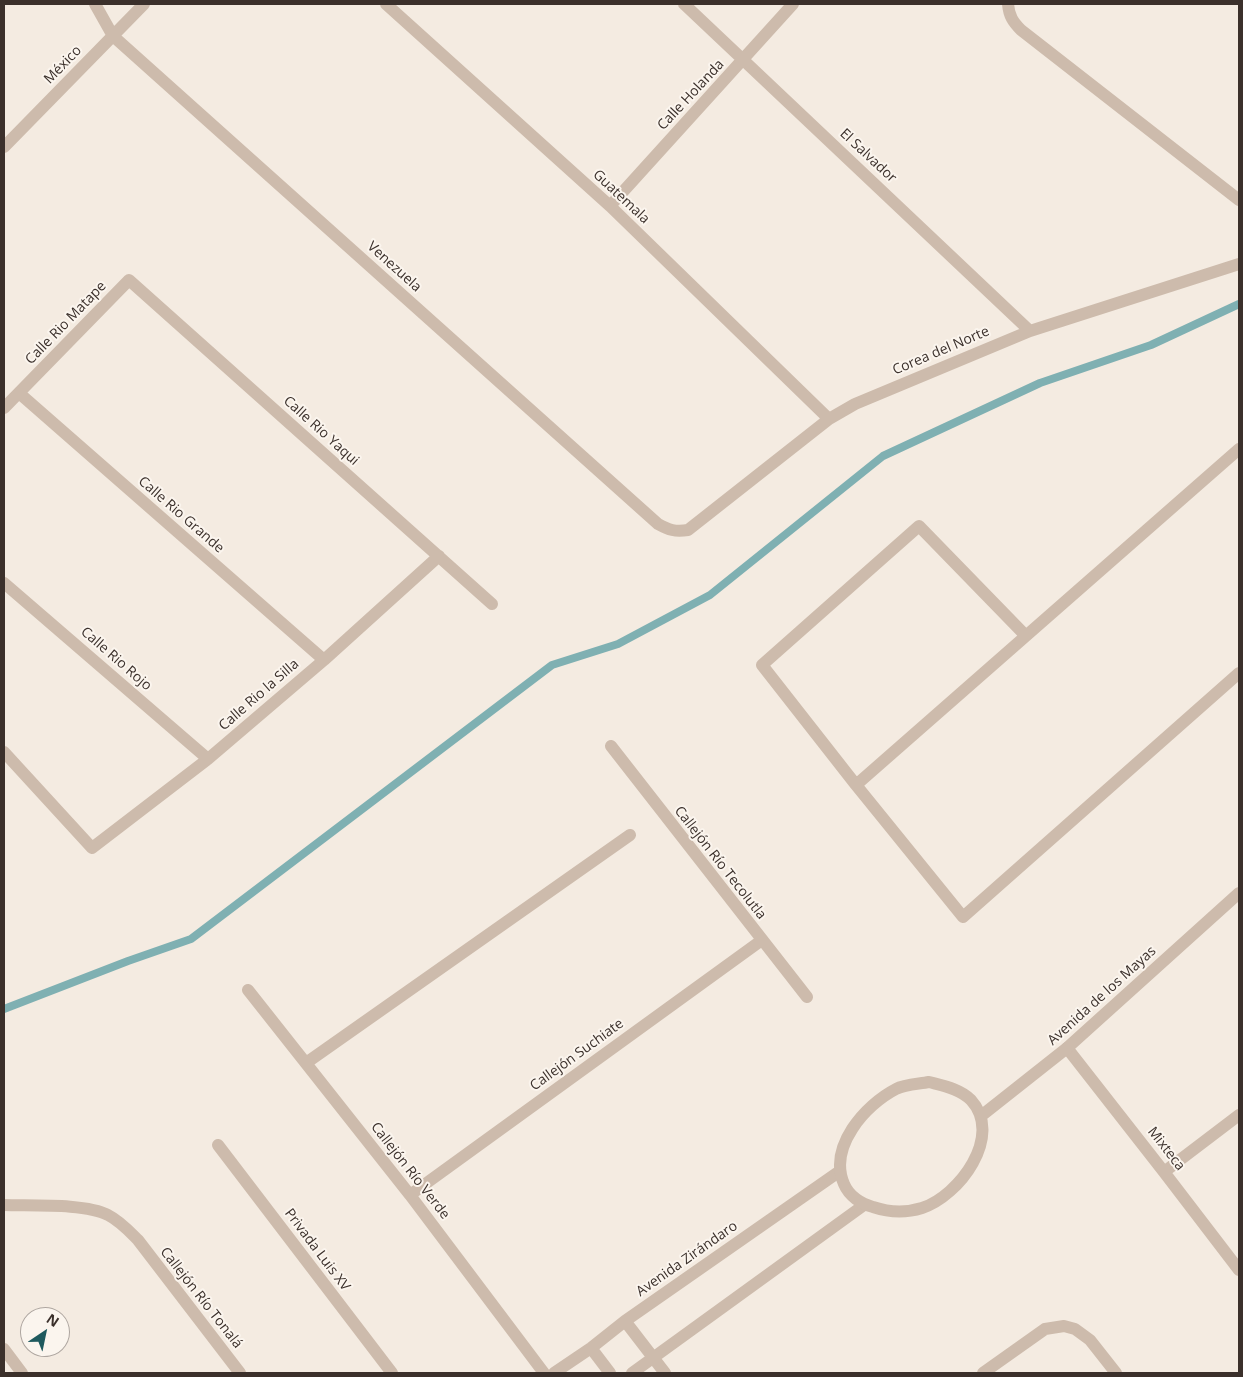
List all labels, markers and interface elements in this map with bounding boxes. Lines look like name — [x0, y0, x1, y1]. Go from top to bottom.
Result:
street label: México — [41, 42, 85, 88]
street label: Calle Holanda — [654, 56, 728, 134]
street label: El Salvador — [836, 126, 900, 186]
street label: Guatemala — [589, 166, 653, 228]
street label: Venezuela — [363, 238, 425, 296]
street label: Calle Rio Matape — [22, 278, 110, 368]
street label: Corea del Norte — [890, 323, 992, 379]
street label: Calle Rio Yaqui — [280, 393, 362, 469]
street label: Calle Rio Grande — [135, 473, 227, 557]
street label: Calle Rio Rojo — [77, 624, 155, 694]
street label: Calle Rio la Silla — [216, 656, 302, 734]
street label: Callejón Río Tecolutla — [671, 803, 769, 923]
street label: Avenida de los Mayas — [1044, 943, 1160, 1049]
street label: Callejón Suchiate — [527, 1015, 627, 1095]
street label: Callejón Río Verde — [367, 1119, 453, 1223]
street label: Mixteca — [1144, 1124, 1188, 1174]
street label: Privada Luis XV — [281, 1206, 353, 1294]
street label: Avenida Zirándaro — [633, 1218, 741, 1300]
street label: Callejón Río Tonalá — [156, 1244, 246, 1352]
north arrow — [20, 1307, 70, 1357]
text: N — [43, 1309, 63, 1331]

